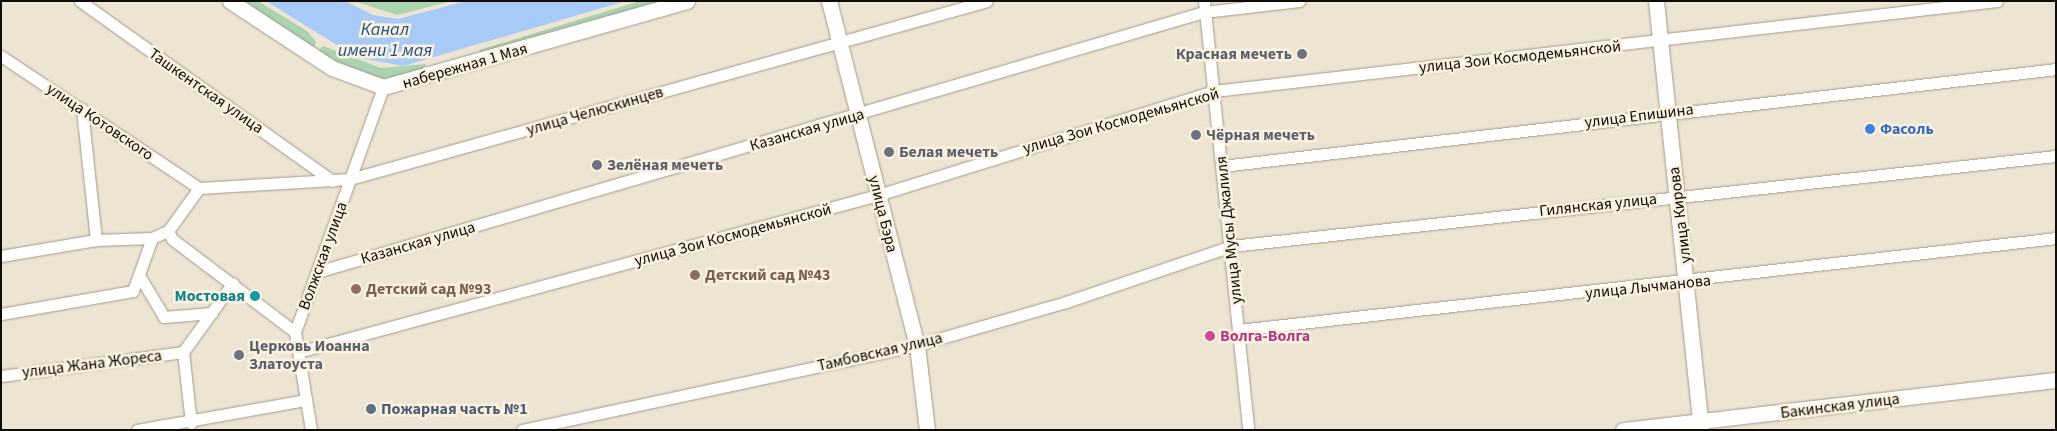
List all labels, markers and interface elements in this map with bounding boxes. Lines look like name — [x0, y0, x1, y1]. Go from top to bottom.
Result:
water label: Канал имени 1 мая — [338, 20, 432, 62]
street label: улица Зои Космодемьянской — [1418, 37, 1622, 77]
street label: набережная 1 Мая — [400, 39, 530, 93]
street label: Ташкентская улица — [145, 44, 267, 138]
place label: Красная мечеть — [1176, 44, 1292, 64]
marker: Красная мечеть — [1296, 48, 1308, 60]
street label: улица Котовского — [43, 79, 157, 165]
street label: улица Челюскинцев — [524, 82, 666, 140]
street label: улица Зои Космодемьянской — [1021, 84, 1221, 158]
street label: улица Епишина — [1583, 100, 1695, 132]
street label: Казанская улица — [748, 104, 866, 156]
place label: Фасоль — [1880, 119, 1934, 139]
marker: Фасоль — [1864, 123, 1876, 135]
place label: Чёрная мечеть — [1206, 125, 1315, 145]
marker: Чёрная мечеть — [1190, 129, 1202, 141]
place label: Белая мечеть — [899, 142, 998, 162]
marker: Белая мечеть — [883, 146, 895, 158]
place label: Зелёная мечеть — [607, 155, 723, 175]
street label: улица Мусы Джалиля — [1212, 155, 1246, 305]
marker: Зелёная мечеть — [591, 159, 603, 171]
street label: улица Кирова — [1665, 166, 1695, 264]
street label: улица Бэра — [864, 174, 902, 254]
street label: Гилянская улица — [1538, 189, 1658, 221]
street label: Волжская улица — [295, 199, 351, 313]
street label: улица Зои Космодемьянской — [633, 199, 833, 271]
street label: Казанская улица — [359, 217, 477, 269]
place label: Детский сад №43 — [705, 265, 830, 285]
marker: Детский сад №43 — [689, 269, 701, 281]
street label: улица Лычманова — [1584, 271, 1712, 303]
place label: Детский сад №93 — [366, 279, 491, 299]
marker: Детский сад №93 — [350, 283, 362, 295]
place label: Мостовая — [175, 286, 245, 306]
marker: Мостовая — [249, 290, 261, 302]
place label: Волга-Волга — [1220, 326, 1310, 346]
street label: Тамбовская улица — [816, 328, 944, 376]
marker: Волга-Волга — [1204, 330, 1216, 342]
place label: Церковь Иоанна Златоуста — [249, 336, 370, 374]
street label: улица Жана Жореса — [21, 346, 163, 382]
marker: Церковь Иоанна Златоуста — [233, 349, 245, 361]
street label: Бакинская улица — [1779, 389, 1901, 423]
place label: Пожарная часть №1 — [381, 399, 528, 419]
marker: Пожарная часть №1 — [365, 403, 377, 415]

